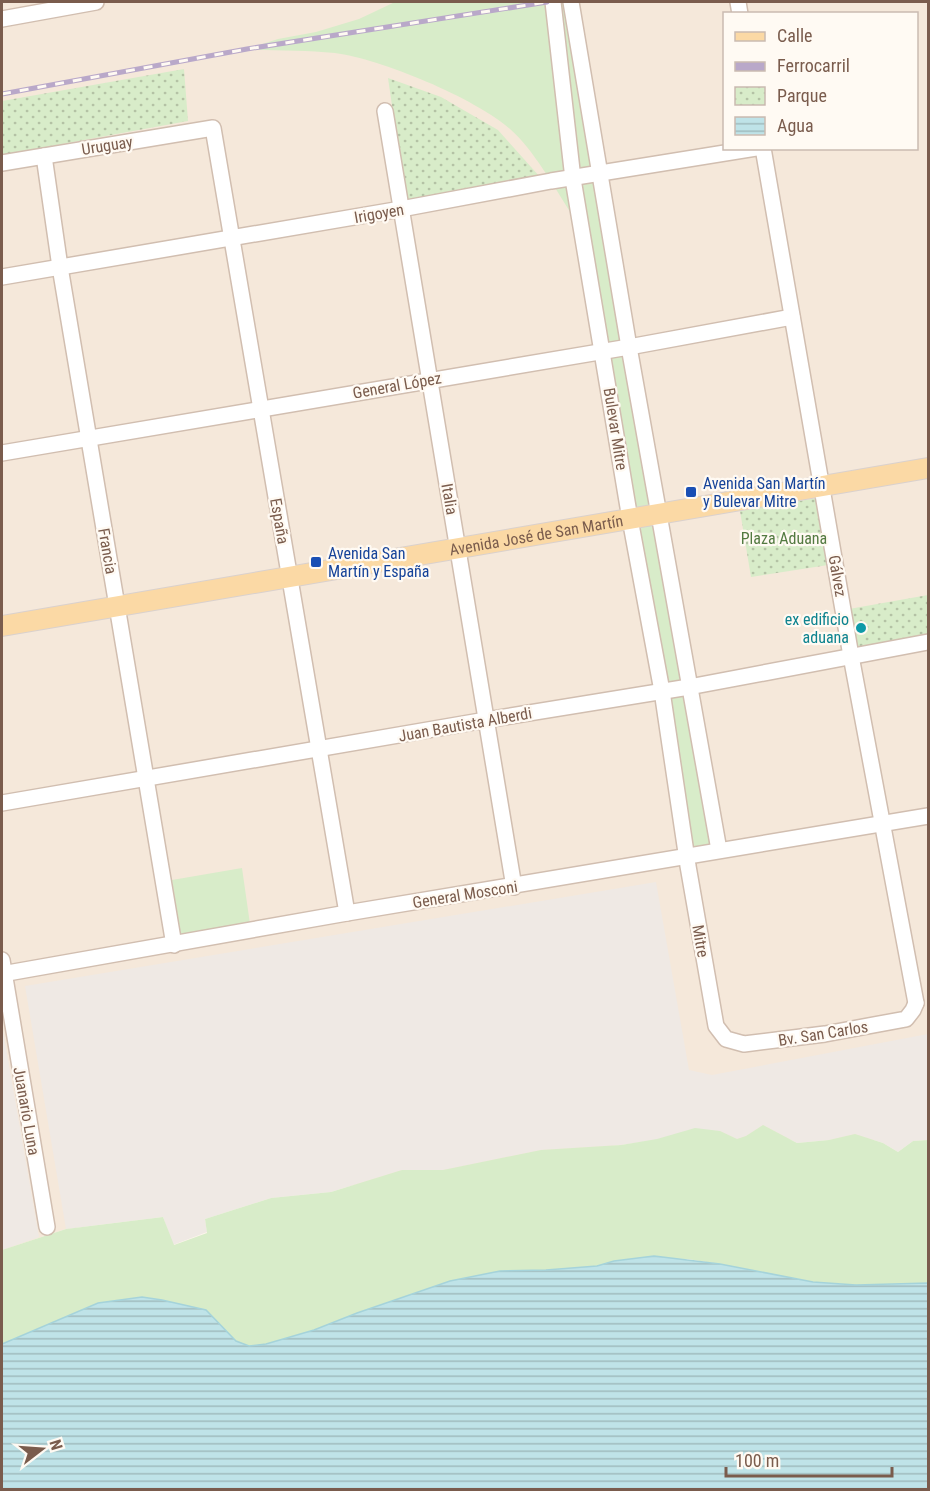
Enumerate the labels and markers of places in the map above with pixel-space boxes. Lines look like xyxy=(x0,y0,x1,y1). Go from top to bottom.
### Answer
place label: Avenida San Martín y Bulevar Mitre xyxy=(703,474,825,511)
marker: Avenida San Martín y Bulevar Mitre xyxy=(684,485,698,499)
place label: Avenida San Martín y España xyxy=(328,544,430,581)
marker: Avenida San Martín y España xyxy=(309,555,323,569)
place label: ex edificio aduana xyxy=(785,610,849,647)
marker: ex edificio aduana xyxy=(854,621,868,635)

